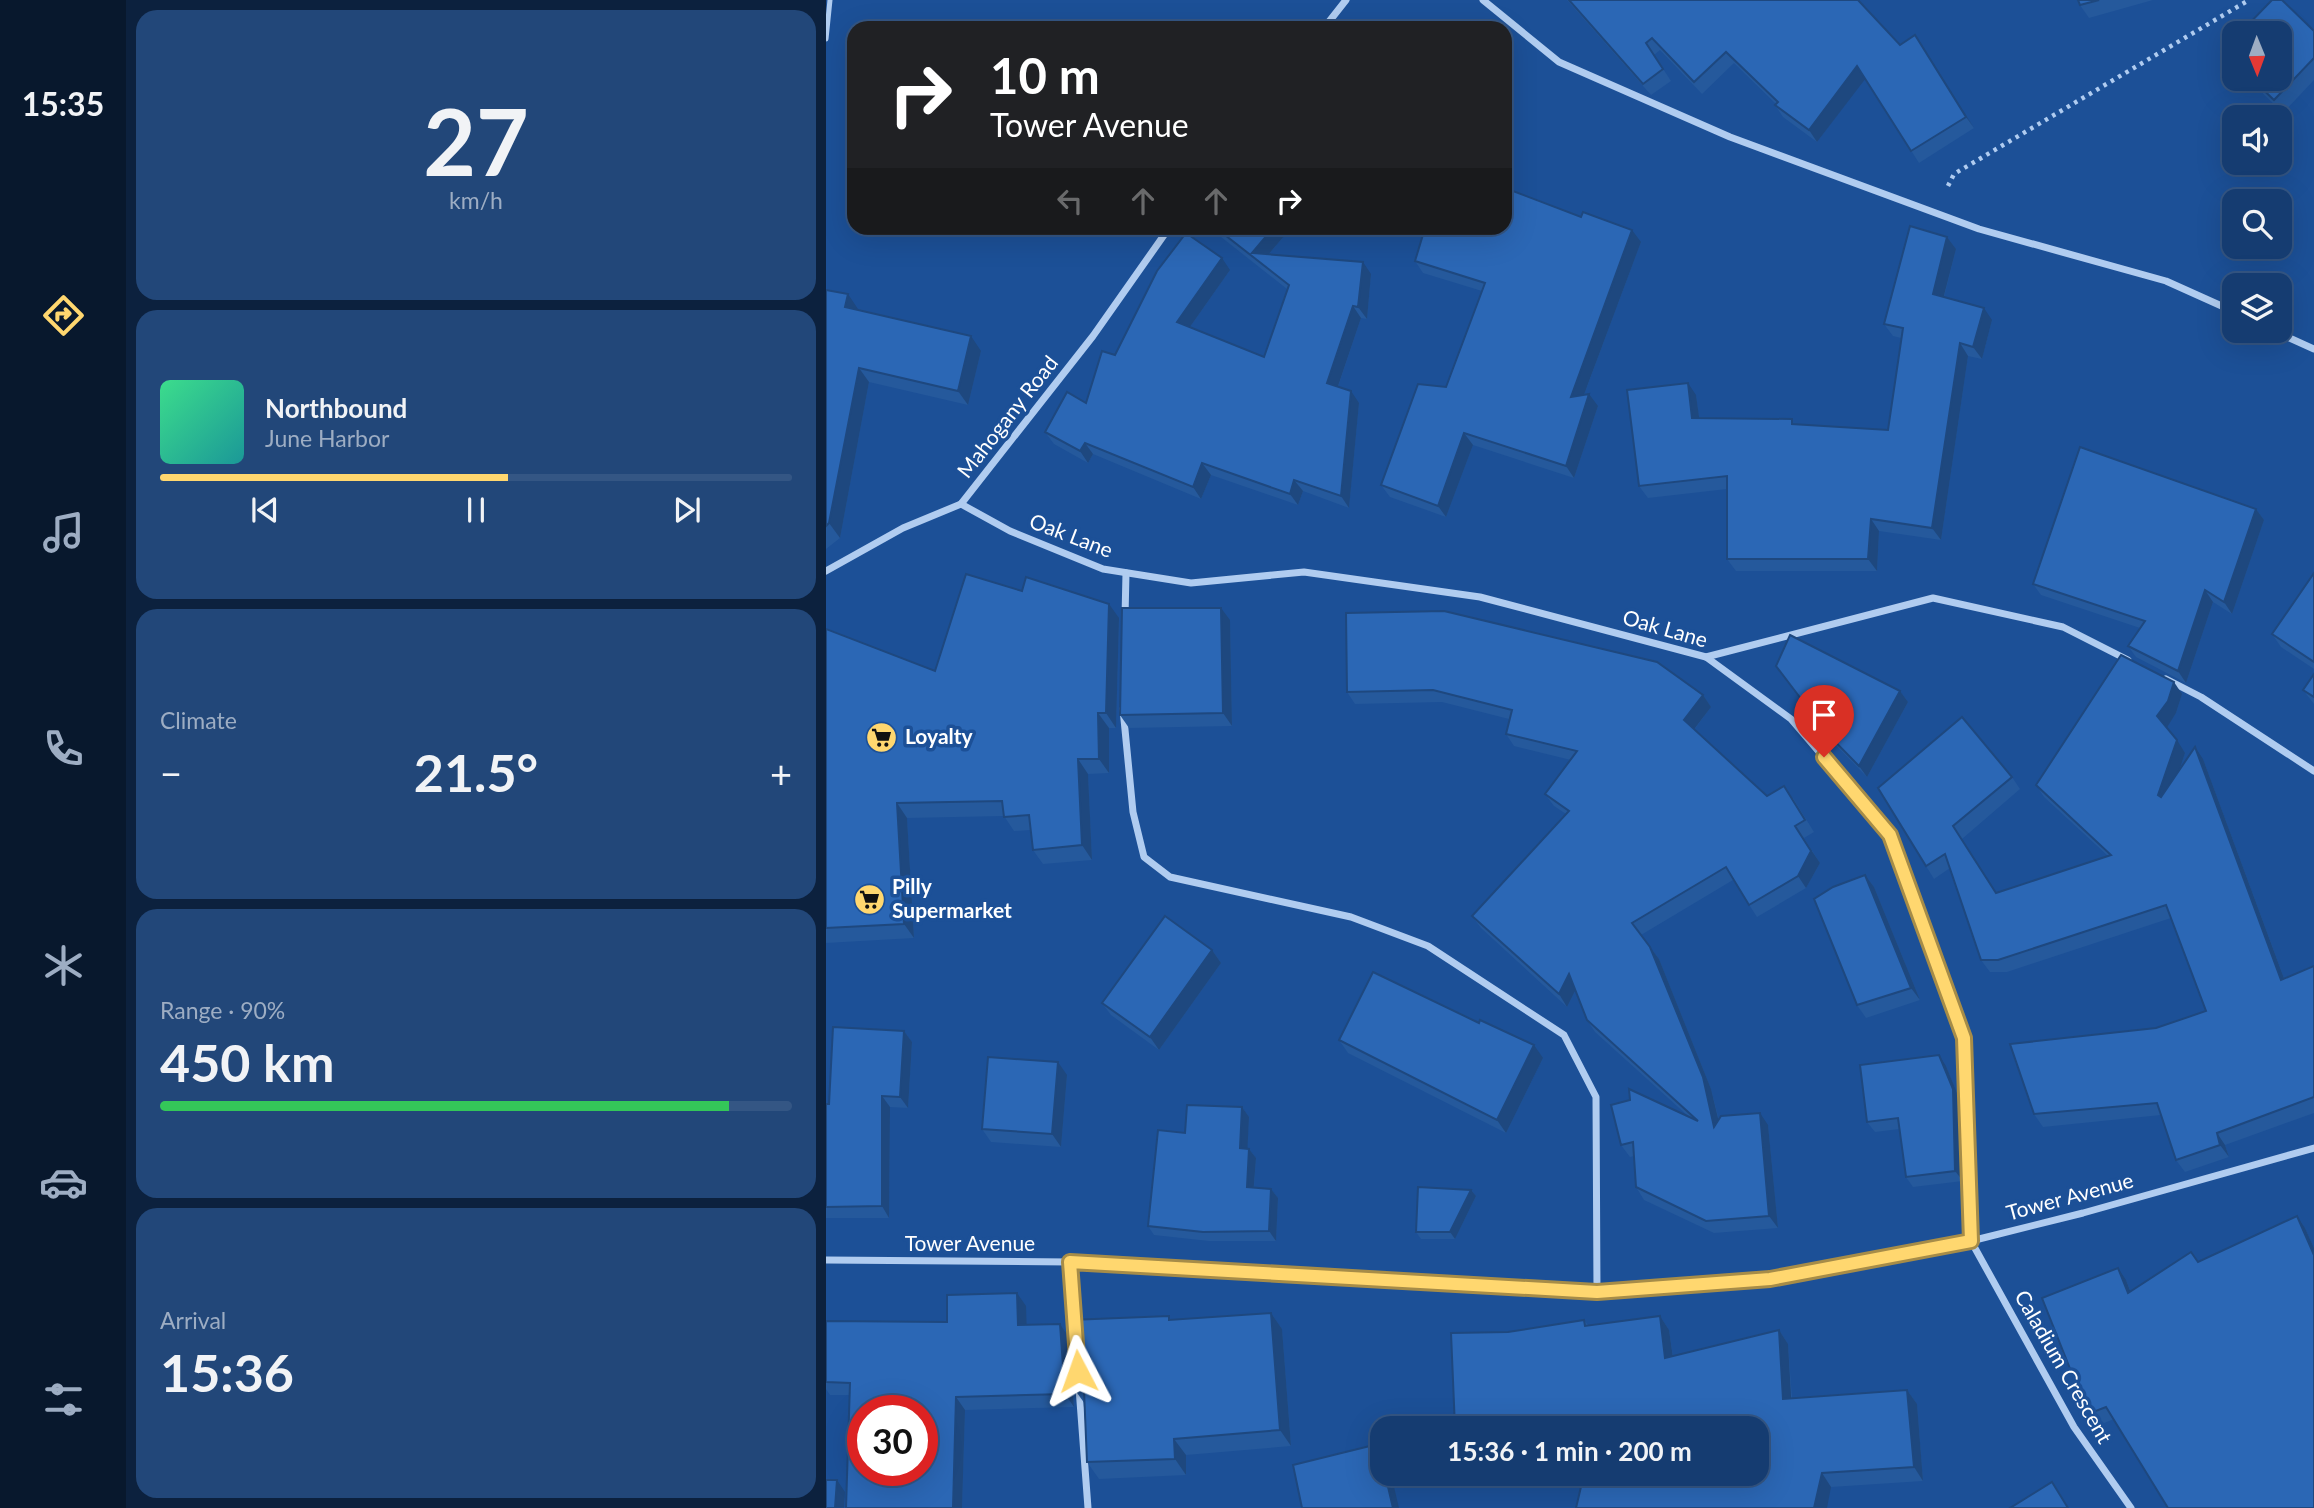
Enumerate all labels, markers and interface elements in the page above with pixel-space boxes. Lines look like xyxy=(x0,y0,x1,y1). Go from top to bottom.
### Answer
north arrow xyxy=(2222,21,2292,91)
map controls xyxy=(2222,21,2292,343)
text: 10 m xyxy=(990,46,1100,104)
icon: right xyxy=(875,49,966,140)
text: 15:35 xyxy=(22,84,104,123)
text: 27 xyxy=(423,86,529,195)
text: Tower Avenue xyxy=(990,105,1189,144)
button: sound xyxy=(2222,105,2292,175)
icon: left xyxy=(1051,182,1089,220)
icon: ahead xyxy=(1124,182,1162,220)
icon: ahead xyxy=(1197,182,1235,220)
icon: right xyxy=(1270,182,1308,220)
text: km/h xyxy=(449,186,503,214)
button: search xyxy=(2222,189,2292,259)
button: layers xyxy=(2222,273,2292,343)
icon: directions xyxy=(39,291,88,340)
street label: Mahogany Road xyxy=(951,350,1062,482)
text: Northbound xyxy=(265,392,407,424)
text: June Harbor xyxy=(265,424,389,452)
icon: previous xyxy=(246,491,284,529)
icon: pause xyxy=(457,491,495,529)
icon: next xyxy=(668,491,706,529)
street label: Oak Lane xyxy=(1026,507,1117,562)
icon: music xyxy=(39,508,88,557)
street label: Oak Lane xyxy=(1620,604,1711,652)
pin xyxy=(1794,685,1854,757)
icon: arrive xyxy=(1805,696,1843,734)
text: Climate xyxy=(160,706,237,734)
supermarket icon: Loyalty xyxy=(865,720,899,754)
place label: Loyalty xyxy=(905,723,974,748)
icon: phone xyxy=(39,724,88,773)
text: 21.5° xyxy=(414,741,538,803)
text: − xyxy=(160,750,182,796)
text: + xyxy=(770,750,792,796)
place label: Pilly Supermarket xyxy=(892,873,1012,922)
supermarket icon: Pilly Supermarket xyxy=(852,882,886,916)
icon: climate xyxy=(39,941,88,990)
text: Range · 90% xyxy=(160,996,285,1024)
text: 450 km xyxy=(160,1031,334,1093)
icon: car xyxy=(39,1158,88,1207)
street label: Tower Avenue xyxy=(2003,1167,2136,1225)
street label: Tower Avenue xyxy=(905,1230,1035,1255)
street label: Caladium Crescent xyxy=(2010,1285,2118,1448)
text: Arrival xyxy=(160,1306,226,1334)
position arrow xyxy=(1041,1334,1115,1408)
text: 15:36 xyxy=(160,1341,294,1403)
icon: filters xyxy=(39,1375,88,1424)
speed limit sign: 30 xyxy=(847,1395,938,1486)
text: 15:36 · 1 min · 200 m xyxy=(1447,1435,1692,1467)

